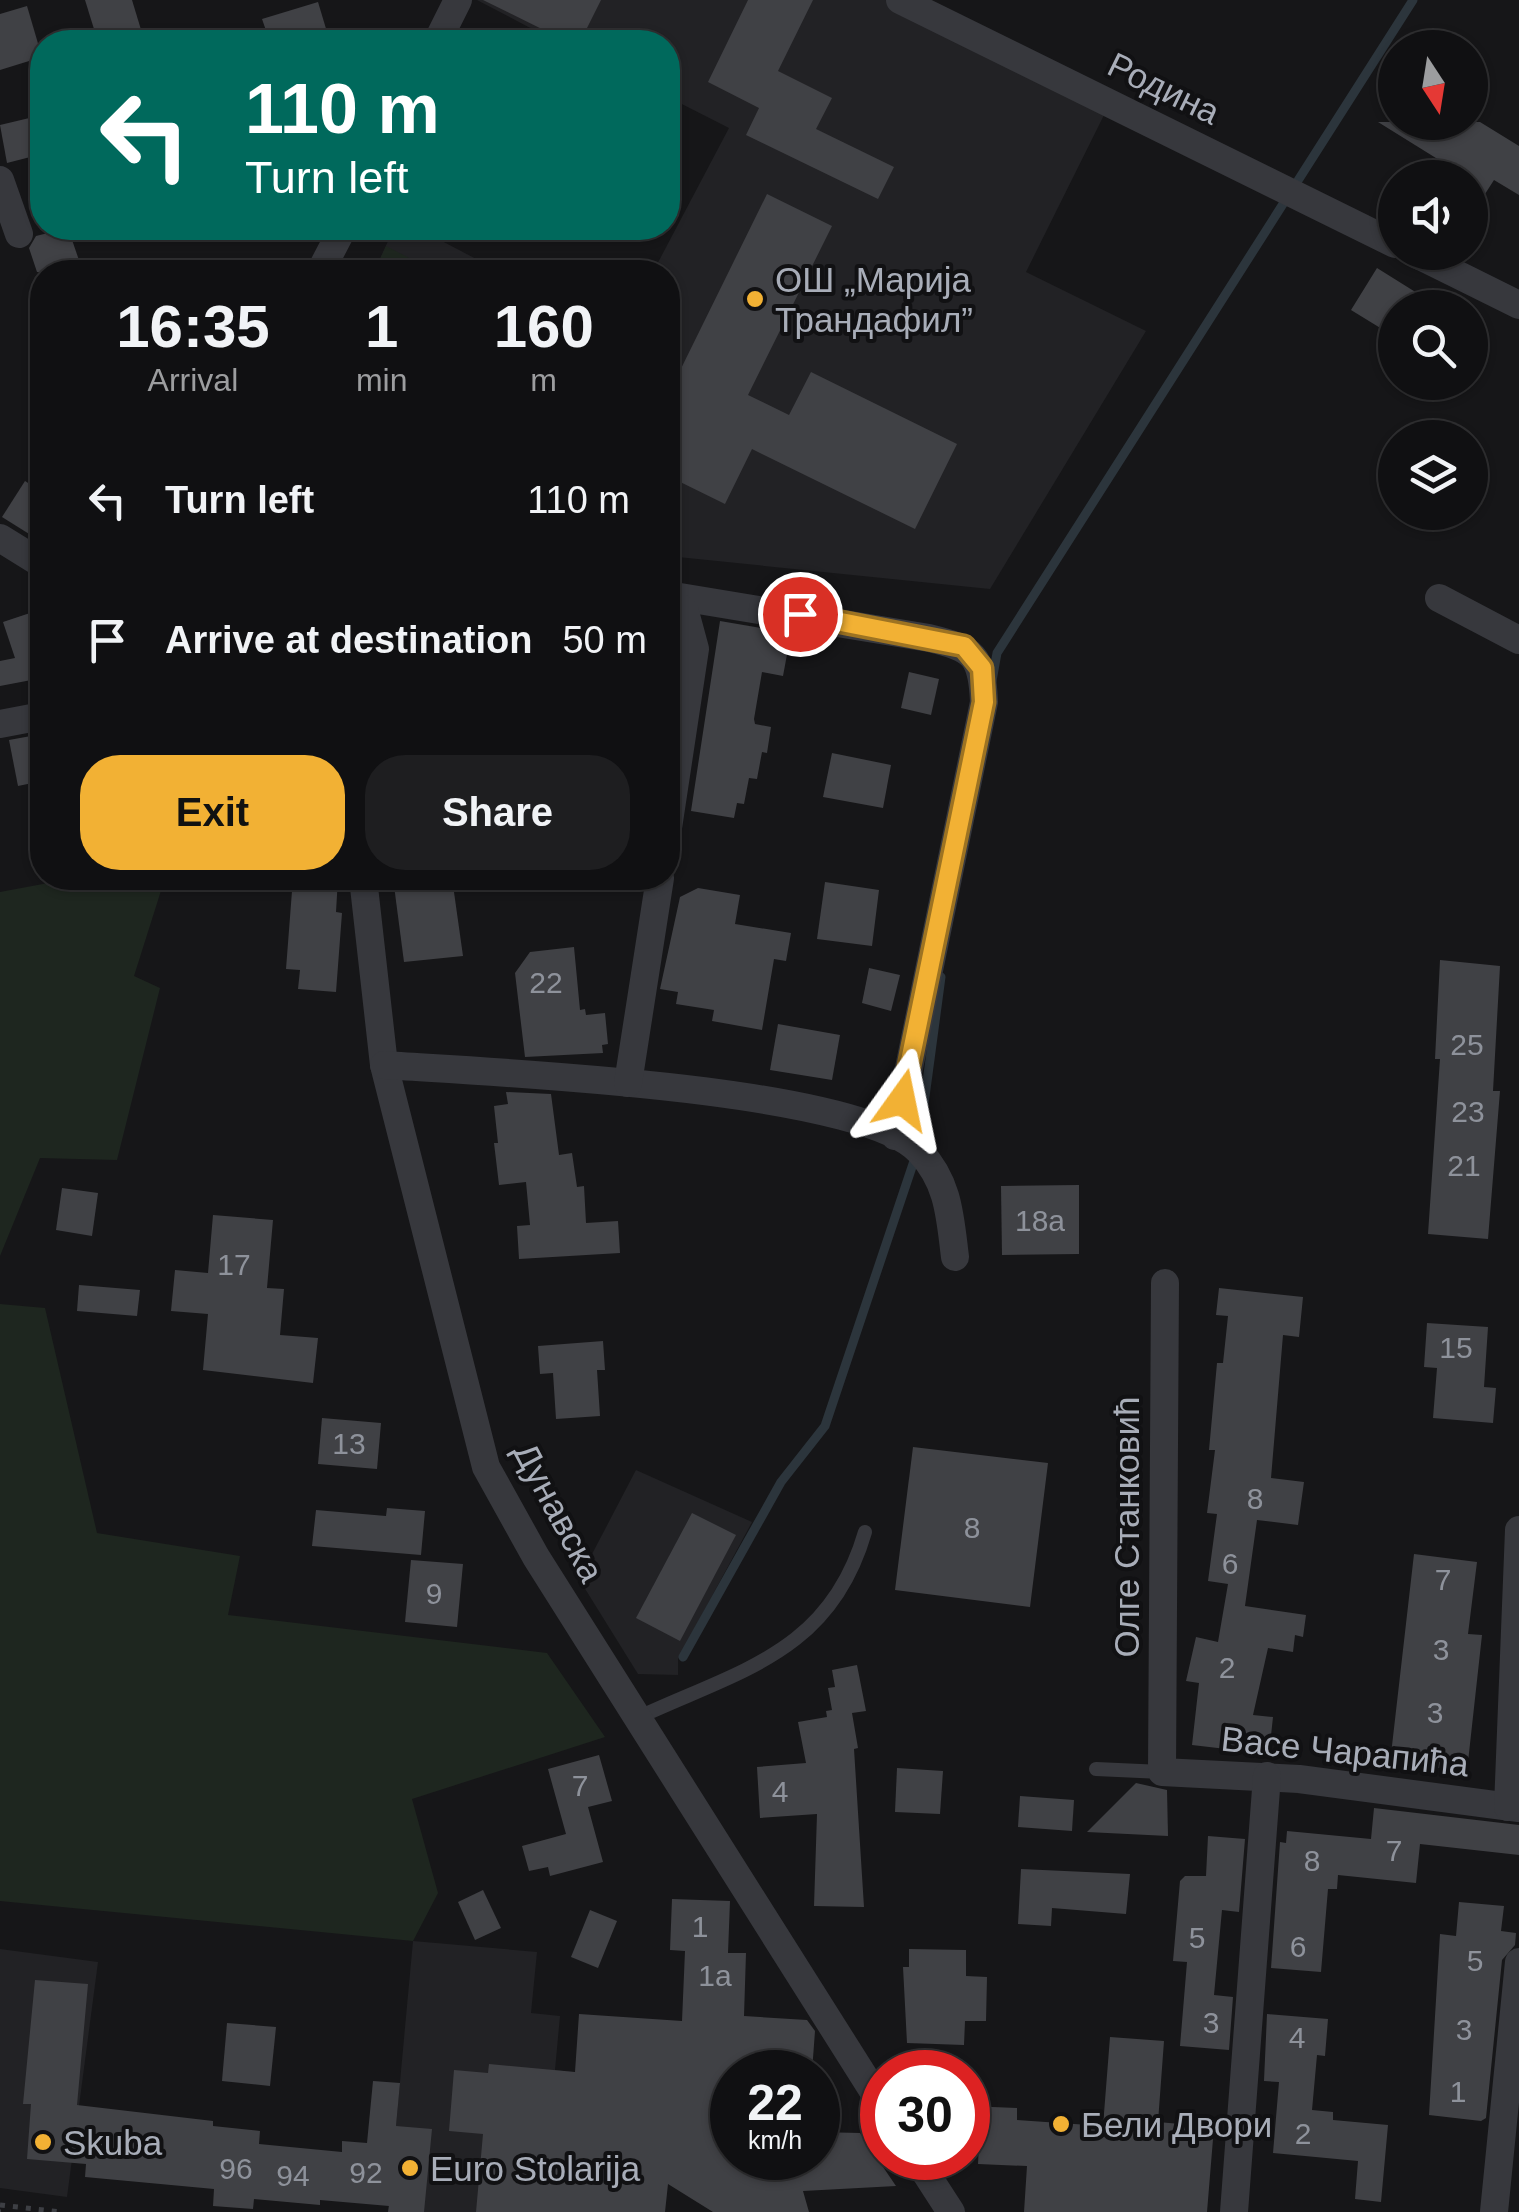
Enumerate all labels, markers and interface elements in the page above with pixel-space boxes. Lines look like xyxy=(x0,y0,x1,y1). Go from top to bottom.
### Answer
north arrow xyxy=(1378,30,1488,140)
map controls xyxy=(1378,30,1488,530)
street label: Родина xyxy=(1102,44,1227,132)
icon: left xyxy=(80,70,210,200)
text: 110 m xyxy=(245,70,440,148)
text: Turn left xyxy=(245,152,408,203)
button: sound xyxy=(1378,160,1488,270)
place label: ОШ „Марија Трандафил” xyxy=(775,260,973,339)
marker: ОШ „Марија Трандафил” xyxy=(744,288,766,310)
button: search xyxy=(1378,290,1488,400)
text: 16:35 xyxy=(116,293,270,360)
text: 1 xyxy=(365,293,398,360)
text: 160 xyxy=(494,293,594,360)
text: Arrival xyxy=(148,362,238,398)
text: min xyxy=(356,362,407,398)
text: m xyxy=(530,362,557,398)
button: layers xyxy=(1378,420,1488,530)
icon: left xyxy=(80,473,135,528)
text: Turn left xyxy=(165,479,314,521)
text: 110 m xyxy=(527,479,630,521)
pin xyxy=(758,572,843,657)
icon: arrive xyxy=(773,587,828,642)
icon: arrive xyxy=(80,613,135,668)
text: Arrive at destination xyxy=(165,619,532,661)
text: 50 m xyxy=(562,619,647,661)
button: Exit xyxy=(80,755,345,870)
button: Share xyxy=(365,755,630,870)
house number: 22 xyxy=(529,966,563,999)
house number: 25 xyxy=(1450,1028,1484,1061)
position arrow xyxy=(850,1048,954,1152)
house number: 23 xyxy=(1451,1095,1485,1128)
house number: 21 xyxy=(1447,1149,1481,1182)
house number: 18a xyxy=(1015,1204,1065,1237)
house number: 17 xyxy=(217,1248,251,1281)
house number: 15 xyxy=(1439,1331,1473,1364)
street label: Олге Станковић xyxy=(1107,1397,1146,1657)
house number: 13 xyxy=(332,1427,366,1460)
street label: Дунавска xyxy=(506,1436,612,1589)
house number: 8 xyxy=(1247,1482,1263,1515)
house number: 8 xyxy=(964,1511,980,1544)
house number: 6 xyxy=(1222,1547,1238,1580)
house number: 7 xyxy=(1435,1563,1451,1596)
house number: 9 xyxy=(426,1577,442,1610)
house number: 3 xyxy=(1433,1633,1449,1666)
house number: 2 xyxy=(1219,1651,1235,1684)
house number: 3 xyxy=(1427,1696,1443,1729)
street label: Васе Чарапића xyxy=(1219,1719,1471,1783)
house number: 7 xyxy=(572,1769,588,1802)
house number: 4 xyxy=(772,1775,788,1808)
house number: 7 xyxy=(1386,1834,1402,1867)
house number: 8 xyxy=(1304,1844,1320,1877)
house number: 1 xyxy=(692,1910,708,1943)
house number: 5 xyxy=(1189,1921,1205,1954)
house number: 6 xyxy=(1290,1930,1306,1963)
house number: 5 xyxy=(1467,1944,1483,1977)
house number: 1a xyxy=(698,1959,732,1992)
house number: 3 xyxy=(1203,2006,1219,2039)
house number: 3 xyxy=(1456,2013,1472,2046)
house number: 4 xyxy=(1289,2021,1305,2054)
speed limit sign: 30 xyxy=(860,2050,990,2180)
text: 22 xyxy=(747,2075,803,2131)
house number: 1 xyxy=(1450,2075,1466,2108)
place label: Бели Двори xyxy=(1081,2105,1272,2144)
marker: Бели Двори xyxy=(1050,2113,1072,2135)
house number: 2 xyxy=(1295,2117,1311,2150)
place label: Skuba xyxy=(63,2123,163,2162)
text: km/h xyxy=(748,2126,802,2154)
marker: Skuba xyxy=(32,2131,54,2153)
place label: Euro Stolarija xyxy=(430,2149,641,2188)
house number: 96 xyxy=(219,2152,253,2185)
house number: 92 xyxy=(349,2156,383,2189)
marker: Euro Stolarija xyxy=(399,2157,421,2179)
house number: 94 xyxy=(276,2159,310,2192)

